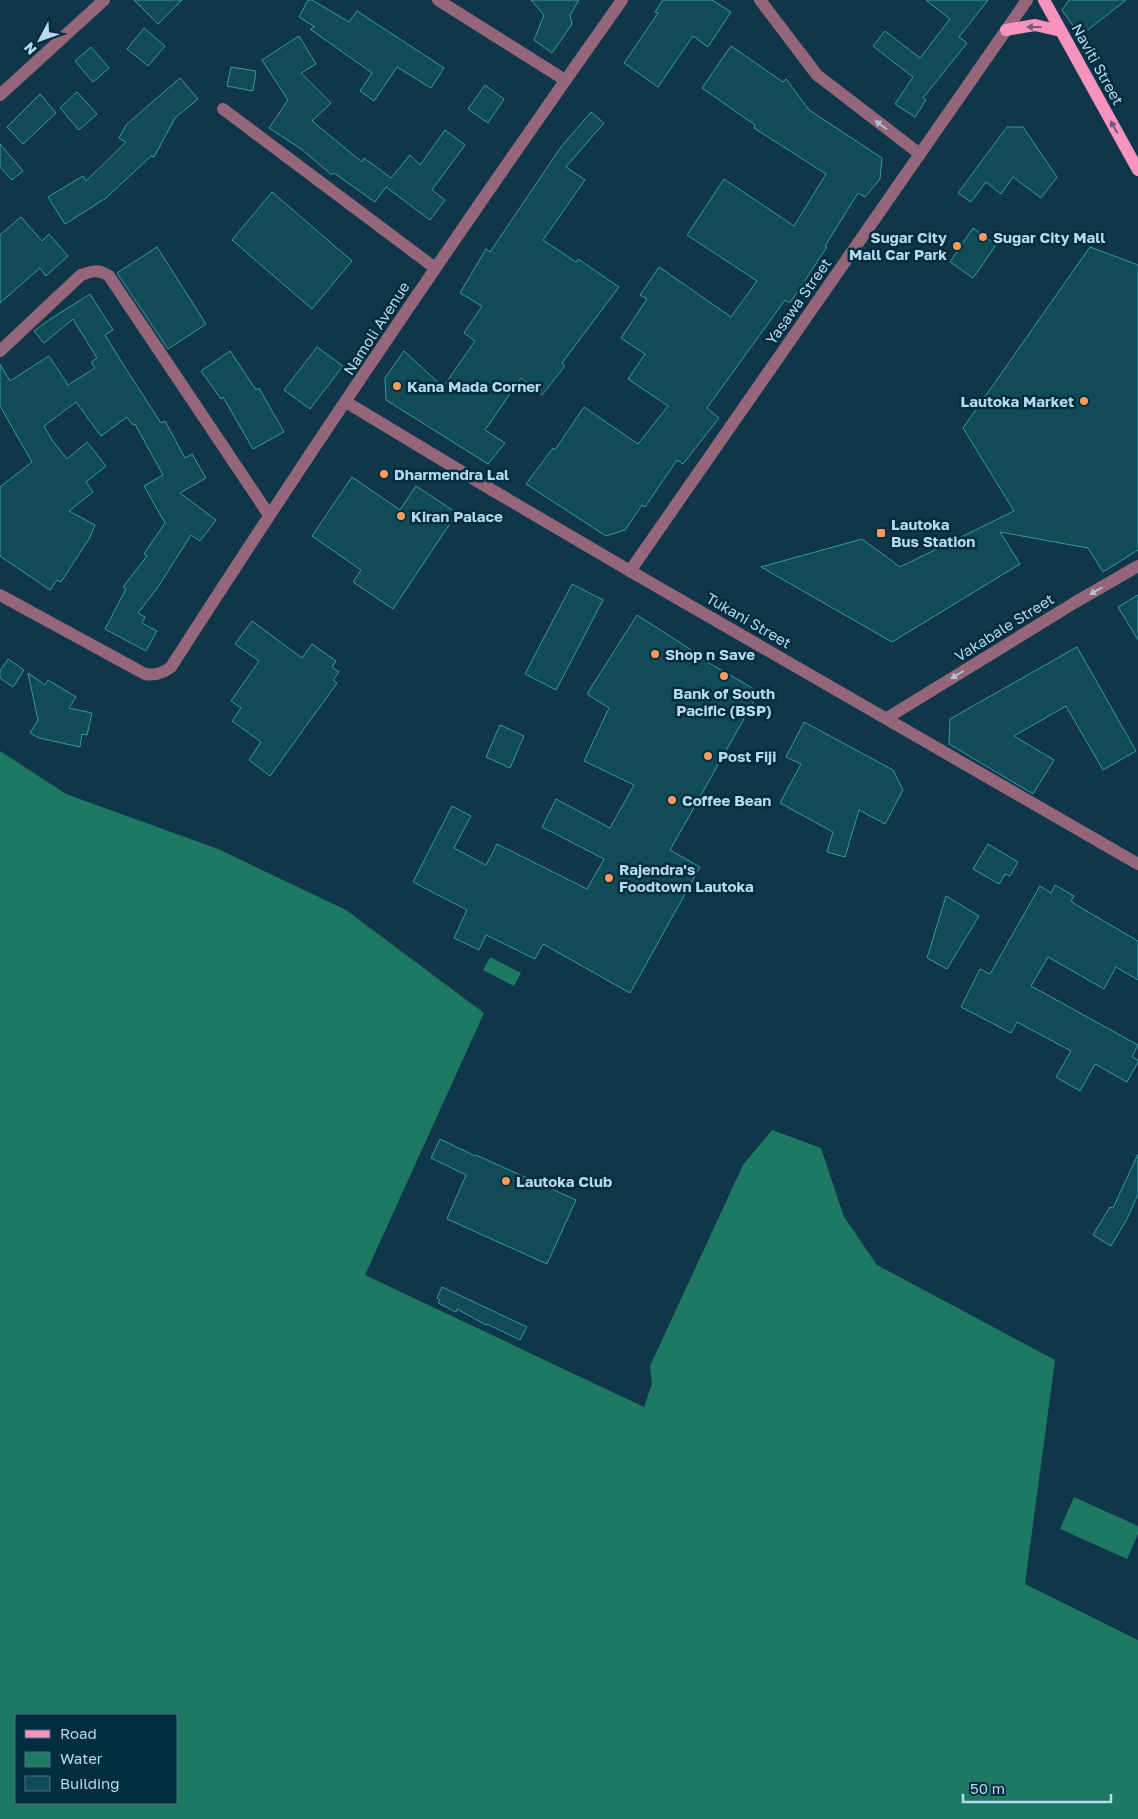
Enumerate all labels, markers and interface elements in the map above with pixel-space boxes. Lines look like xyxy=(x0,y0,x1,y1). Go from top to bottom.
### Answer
north arrow xyxy=(15,15,65,65)
street label: Naviti Street xyxy=(1068,20,1128,108)
one-way arrow xyxy=(1025,23,1041,31)
text: N xyxy=(20,39,40,58)
one-way arrow xyxy=(875,119,888,130)
one-way arrow xyxy=(1110,120,1119,134)
place label: Sugar City Mall Car Park xyxy=(849,228,947,263)
place label: Sugar City Mall xyxy=(993,228,1105,246)
marker: Sugar City Mall xyxy=(977,231,989,243)
marker: Sugar City Mall Car Park xyxy=(951,240,963,252)
street label: Yasawa Street xyxy=(761,254,835,348)
street label: Namoli Avenue xyxy=(339,278,413,378)
place label: Kana Mada Corner xyxy=(407,377,541,395)
marker: Kana Mada Corner xyxy=(391,380,403,392)
place label: Lautoka Market xyxy=(961,392,1074,410)
marker: Lautoka Market xyxy=(1078,395,1090,407)
place label: Dharmendra Lal xyxy=(394,465,509,483)
marker: Dharmendra Lal xyxy=(378,468,390,480)
place label: Kiran Palace xyxy=(411,507,503,525)
marker: Kiran Palace xyxy=(395,510,407,522)
place label: Lautoka Bus Station xyxy=(891,515,975,550)
marker: Lautoka Bus Station xyxy=(875,527,887,539)
one-way arrow xyxy=(1089,586,1102,595)
street label: Tukani Street xyxy=(703,588,795,652)
street label: Vakabale Street xyxy=(951,589,1057,665)
place label: Shop n Save xyxy=(665,645,755,663)
marker: Shop n Save xyxy=(649,648,661,660)
marker: Bank of South Pacific (BSP) xyxy=(718,670,730,682)
one-way arrow xyxy=(950,671,963,680)
place label: Bank of South Pacific (BSP) xyxy=(673,684,775,719)
place label: Post Fiji xyxy=(718,747,776,765)
marker: Post Fiji xyxy=(702,750,714,762)
place label: Coffee Bean xyxy=(682,791,771,809)
marker: Coffee Bean xyxy=(666,794,678,806)
place label: Rajendra's Foodtown Lautoka xyxy=(619,860,754,895)
marker: Rajendra's Foodtown Lautoka xyxy=(603,872,615,884)
place label: Lautoka Club xyxy=(516,1172,612,1190)
marker: Lautoka Club xyxy=(500,1175,512,1187)
legend xyxy=(15,1714,178,1804)
text: Road xyxy=(60,1724,97,1742)
text: Water xyxy=(60,1749,103,1767)
scale bar xyxy=(963,1772,1110,1804)
text: Building xyxy=(60,1774,120,1792)
text: 50 m xyxy=(970,1779,1005,1797)

